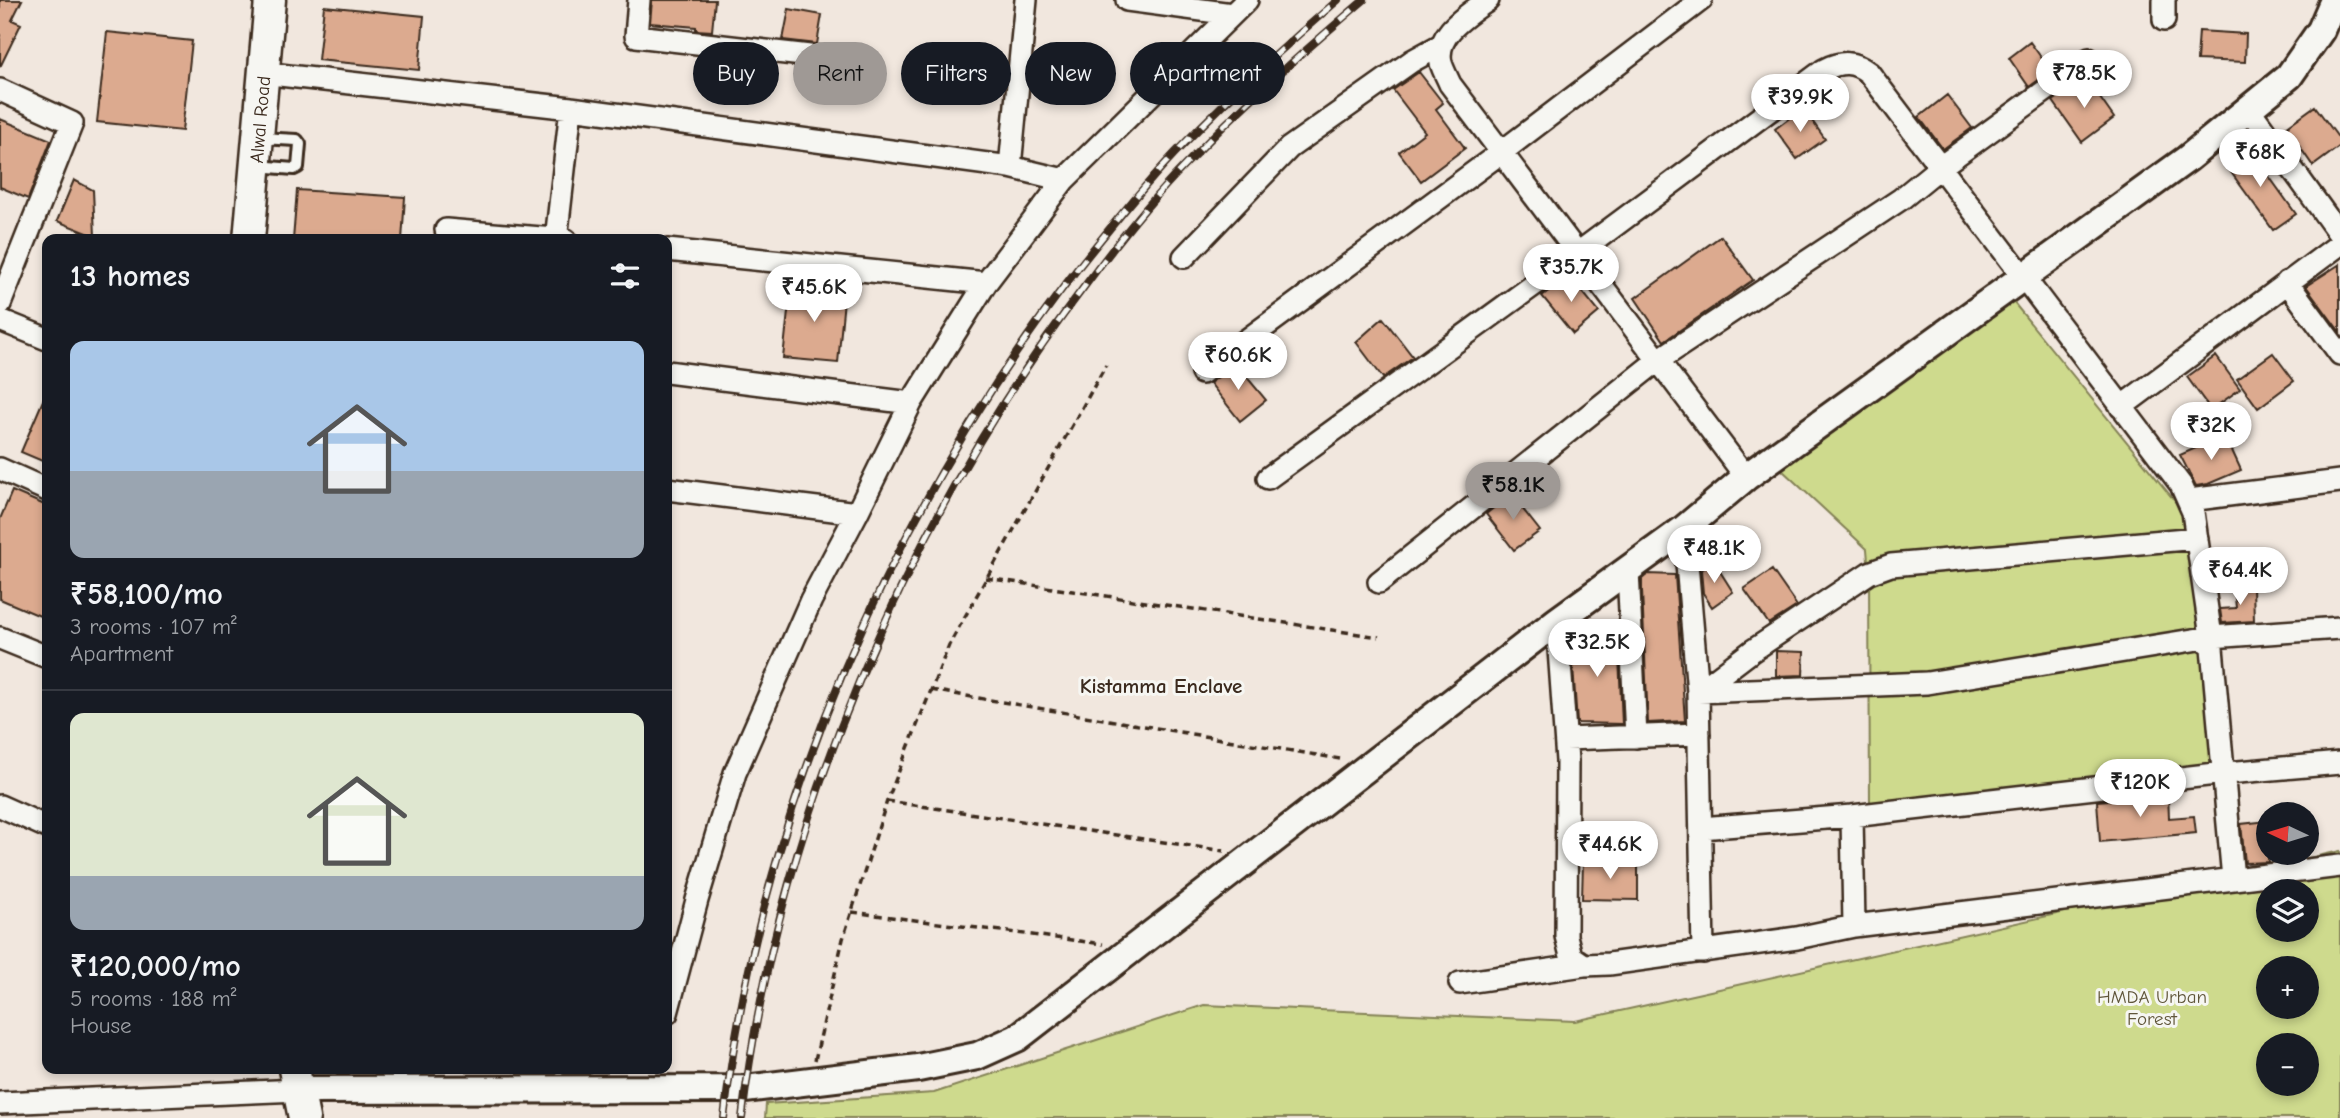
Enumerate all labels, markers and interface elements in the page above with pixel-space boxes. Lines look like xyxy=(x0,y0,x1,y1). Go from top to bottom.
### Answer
chip: Buy xyxy=(693,42,779,105)
chip: Rent xyxy=(793,42,887,105)
chip: Filters xyxy=(901,42,1011,105)
chip: New xyxy=(1025,42,1116,105)
chip: Apartment xyxy=(1130,42,1285,105)
pin: ₹78.5K xyxy=(2027,50,2141,110)
text: ₹78.5K xyxy=(2052,59,2116,86)
pin: ₹39.9K xyxy=(1743,74,1857,134)
street label: Alwal Road xyxy=(246,75,275,164)
text: ₹39.9K xyxy=(1767,83,1833,110)
pin: ₹68K xyxy=(2219,130,2301,189)
text: ₹68K xyxy=(2235,138,2285,165)
pin: ₹35.7K xyxy=(1514,244,1628,304)
text: ₹35.7K xyxy=(1539,253,1603,280)
icon: filters xyxy=(606,257,644,295)
text: 13 homes xyxy=(70,259,190,294)
pin: ₹45.6K xyxy=(757,264,871,324)
text: ₹45.6K xyxy=(781,273,847,300)
pin: ₹60.6K xyxy=(1181,332,1295,392)
text: ₹60.6K xyxy=(1204,341,1272,368)
icon: home xyxy=(294,386,420,512)
pin: ₹32K xyxy=(2170,402,2252,462)
text: ₹32K xyxy=(2187,411,2235,438)
pin: ₹58.1K xyxy=(1456,462,1570,522)
text: ₹58.1K xyxy=(1481,471,1545,498)
pin: ₹48.1K xyxy=(1657,526,1771,585)
text: ₹48.1K xyxy=(1683,534,1745,561)
pin: ₹64.4K xyxy=(2183,548,2297,607)
text: ₹64.4K xyxy=(2208,556,2272,583)
text: ₹58,100/mo xyxy=(70,577,223,612)
text: 3 rooms · 107 m² xyxy=(70,613,237,640)
pin: ₹32.5K xyxy=(1540,620,1654,679)
text: ₹32.5K xyxy=(1564,628,1630,655)
text: Apartment xyxy=(70,640,173,667)
district label: Kistamma Enclave xyxy=(1080,674,1242,698)
icon: home xyxy=(294,758,420,884)
pin: ₹120K xyxy=(2091,760,2189,819)
text: ₹120K xyxy=(2110,768,2170,795)
north arrow xyxy=(2256,802,2319,864)
map controls xyxy=(2256,802,2319,1096)
pin: ₹44.6K xyxy=(1553,822,1667,881)
text: ₹44.6K xyxy=(1578,830,1642,857)
button: layers xyxy=(2256,879,2319,942)
text: ₹120,000/mo xyxy=(70,949,241,984)
button: + xyxy=(2256,956,2319,1019)
text: 5 rooms · 188 m² xyxy=(70,985,236,1012)
park label: HMDA Urban Forest xyxy=(2097,986,2207,1030)
text: House xyxy=(70,1012,132,1039)
button: − xyxy=(2256,1033,2319,1096)

